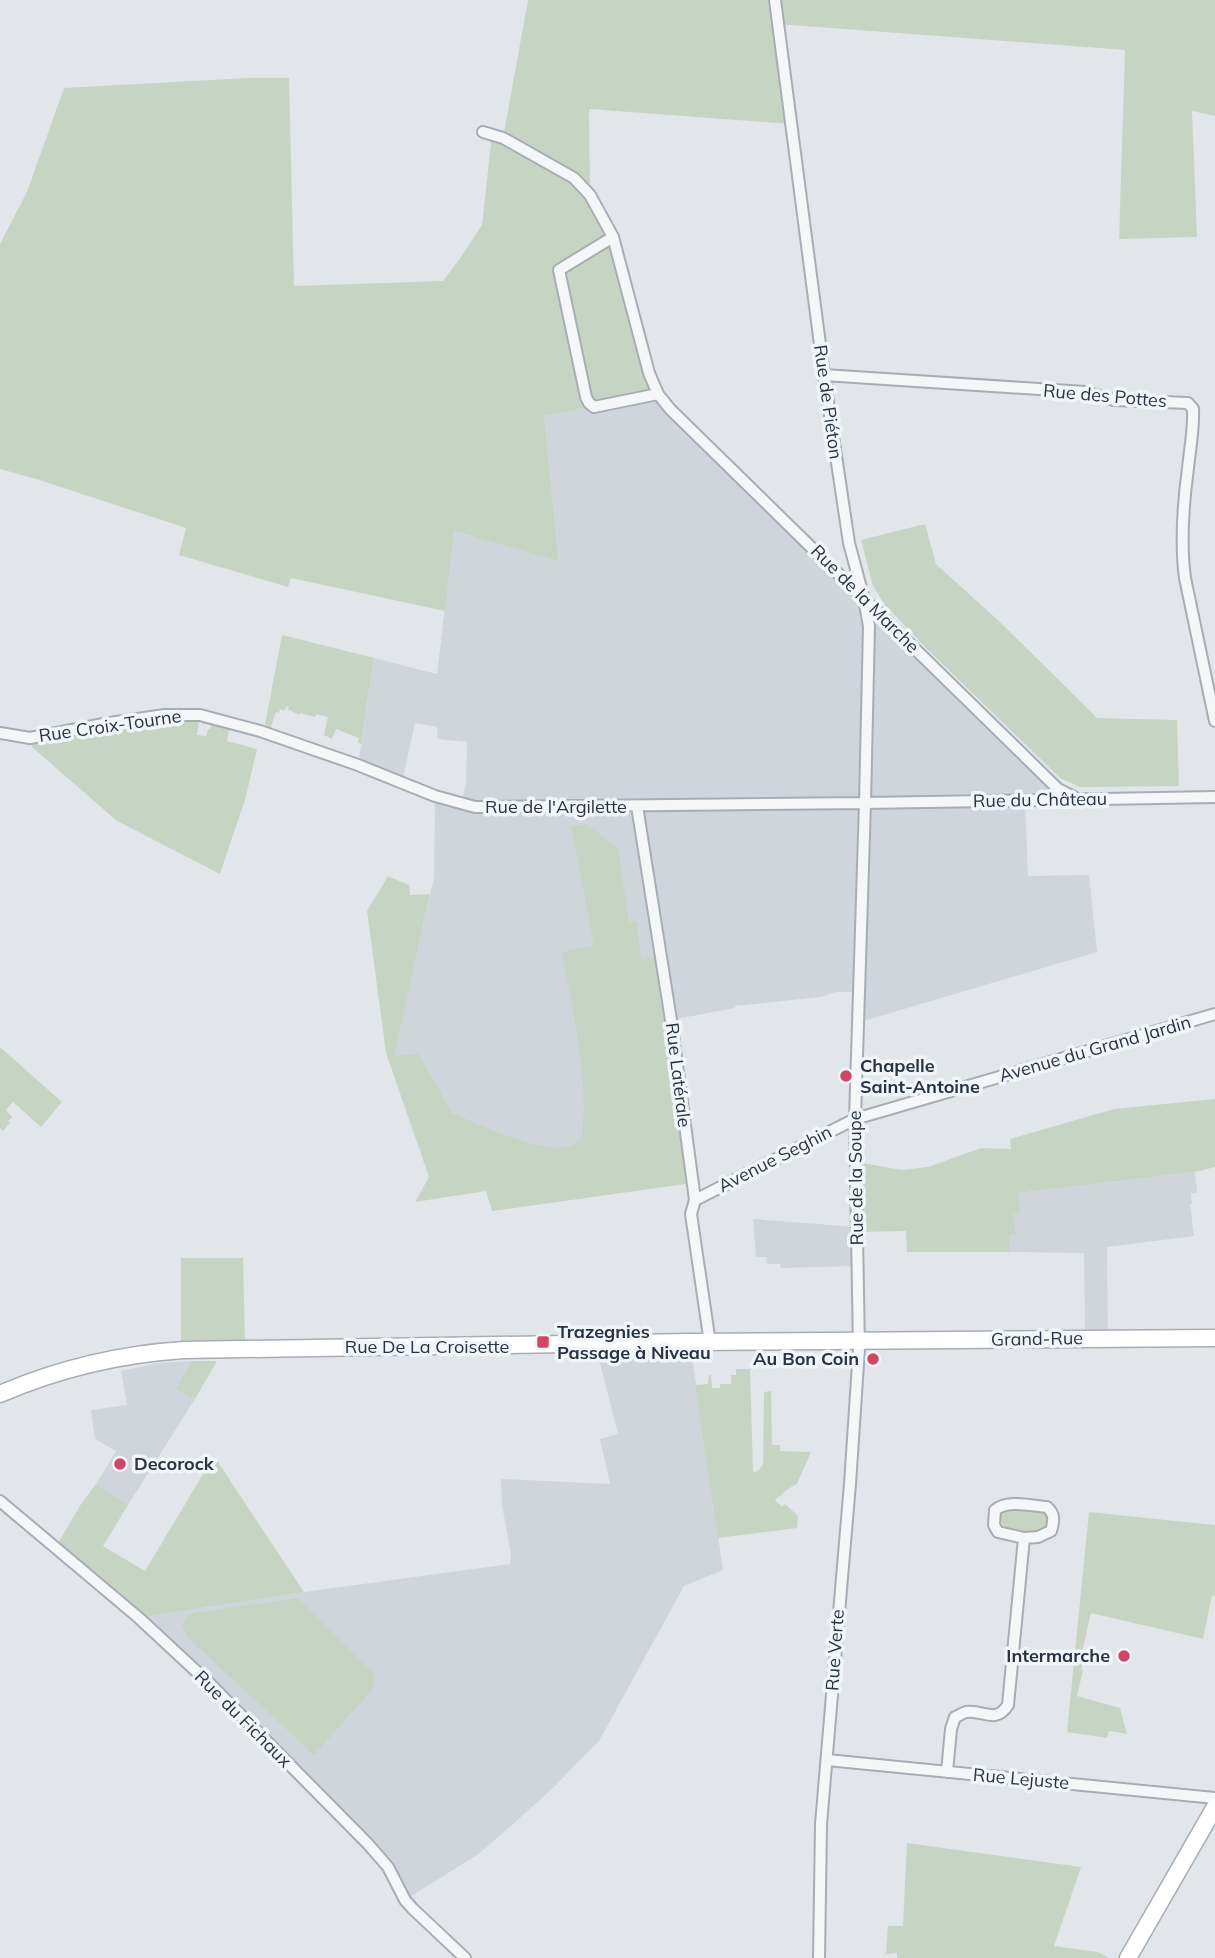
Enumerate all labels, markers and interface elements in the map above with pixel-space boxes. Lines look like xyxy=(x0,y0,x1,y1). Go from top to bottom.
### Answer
street label: Rue de Piéton xyxy=(809,343,848,461)
street label: Rue des Pottes xyxy=(1042,379,1168,412)
street label: Rue de la Marche xyxy=(806,539,925,658)
street label: Rue Croix-Tourne xyxy=(37,704,183,747)
street label: Rue du Château xyxy=(973,787,1107,812)
street label: Rue de l'Argilette xyxy=(485,795,627,818)
street label: Avenue du Grand Jardin xyxy=(996,1010,1193,1087)
street label: Rue Latérale xyxy=(661,1021,696,1129)
place label: Chapelle Saint-Antoine xyxy=(860,1054,980,1098)
marker: Chapelle Saint-Antoine xyxy=(838,1068,854,1084)
street label: Rue de la Soupe xyxy=(843,1110,868,1246)
street label: Avenue Seghin xyxy=(714,1120,836,1197)
place label: Trazegnies Passage à Niveau xyxy=(557,1320,711,1364)
street label: Grand-Rue xyxy=(991,1326,1083,1351)
marker: Trazegnies Passage à Niveau xyxy=(535,1334,551,1350)
street label: Rue De La Croisette xyxy=(345,1335,509,1358)
place label: Au Bon Coin xyxy=(753,1347,859,1370)
marker: Au Bon Coin xyxy=(865,1351,881,1367)
place label: Decorock xyxy=(134,1452,215,1475)
marker: Decorock xyxy=(112,1456,128,1472)
street label: Rue Verte xyxy=(820,1608,849,1691)
place label: Intermarche xyxy=(1006,1644,1110,1667)
marker: Intermarche xyxy=(1116,1648,1132,1664)
street label: Rue du Fichaux xyxy=(190,1665,297,1772)
street label: Rue Lejuste xyxy=(972,1763,1070,1794)

